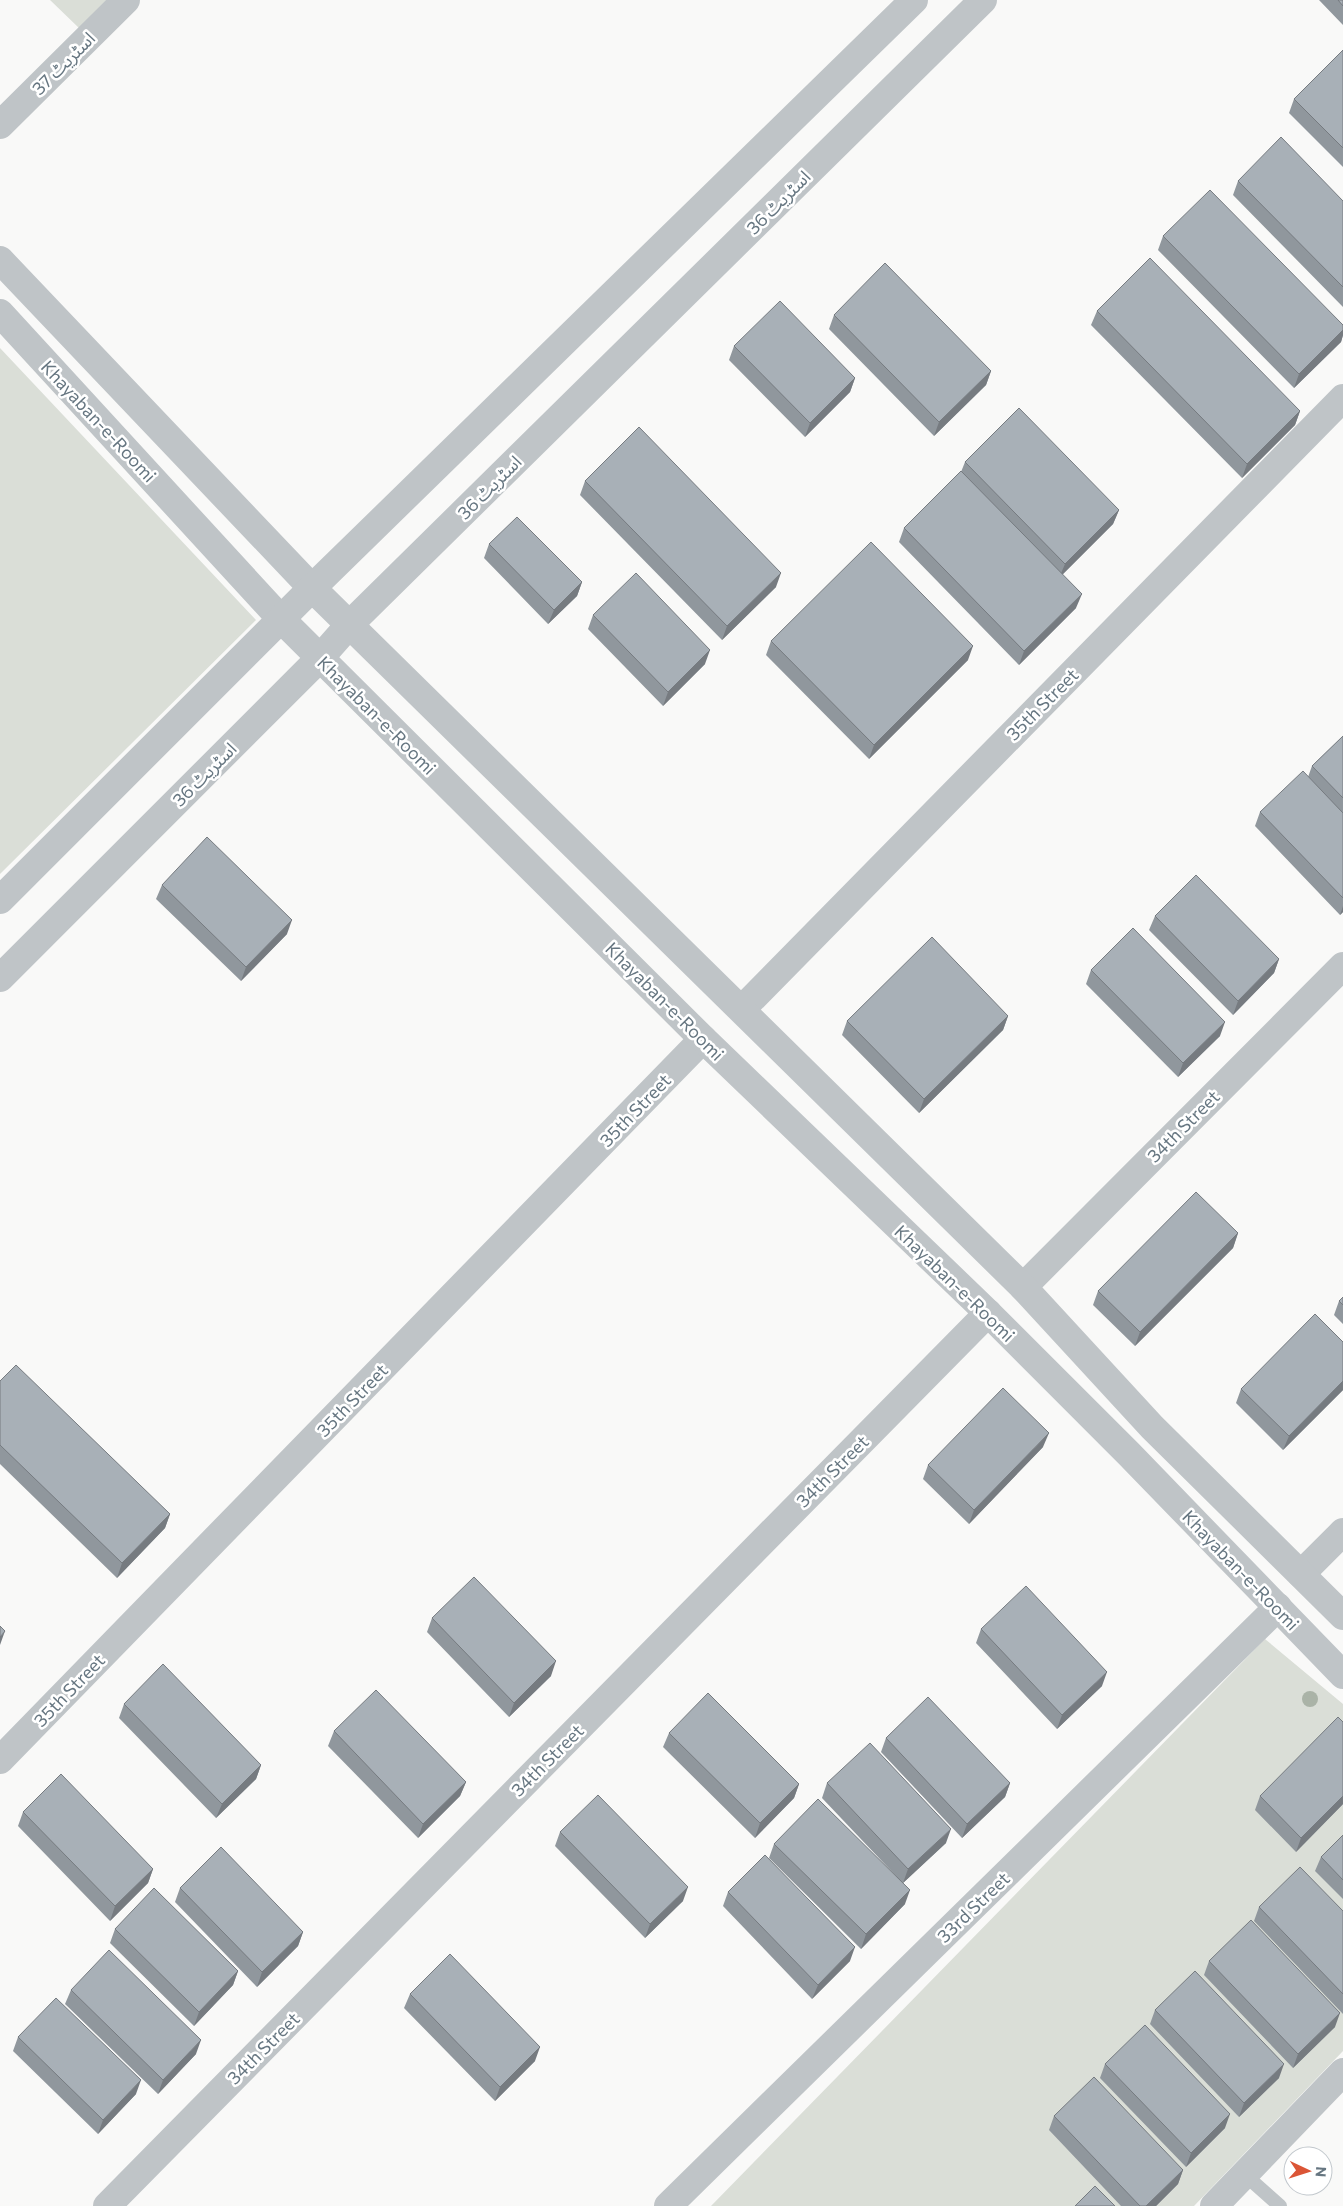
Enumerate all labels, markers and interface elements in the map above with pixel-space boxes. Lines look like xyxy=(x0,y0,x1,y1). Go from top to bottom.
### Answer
street label: اسٹریٹ 37 xyxy=(27,27,100,100)
street label: اسٹریٹ 36 xyxy=(741,165,815,239)
street label: Khayaban-e-Roomi xyxy=(37,356,161,486)
street label: اسٹریٹ 36 xyxy=(452,450,526,524)
street label: Khayaban-e-Roomi xyxy=(313,651,441,779)
street label: 35th Street xyxy=(1001,663,1083,745)
street label: اسٹریٹ 36 xyxy=(167,737,241,811)
street label: Khayaban-e-Roomi xyxy=(601,937,729,1065)
street label: 35th Street xyxy=(595,1069,675,1151)
street label: 34th Street xyxy=(1142,1085,1224,1167)
street label: Khayaban-e-Roomi xyxy=(890,1220,1020,1346)
street label: 35th Street xyxy=(312,1359,392,1441)
street label: 34th Street xyxy=(791,1430,873,1512)
street label: Khayaban-e-Roomi xyxy=(1178,1505,1304,1635)
street label: 35th Street xyxy=(29,1649,109,1731)
street label: 34th Street xyxy=(506,1719,588,1801)
street label: 33rd Street xyxy=(932,1867,1014,1947)
street label: 34th Street xyxy=(222,2007,304,2089)
north arrow xyxy=(1283,2146,1333,2196)
text: N xyxy=(1313,2166,1330,2178)

